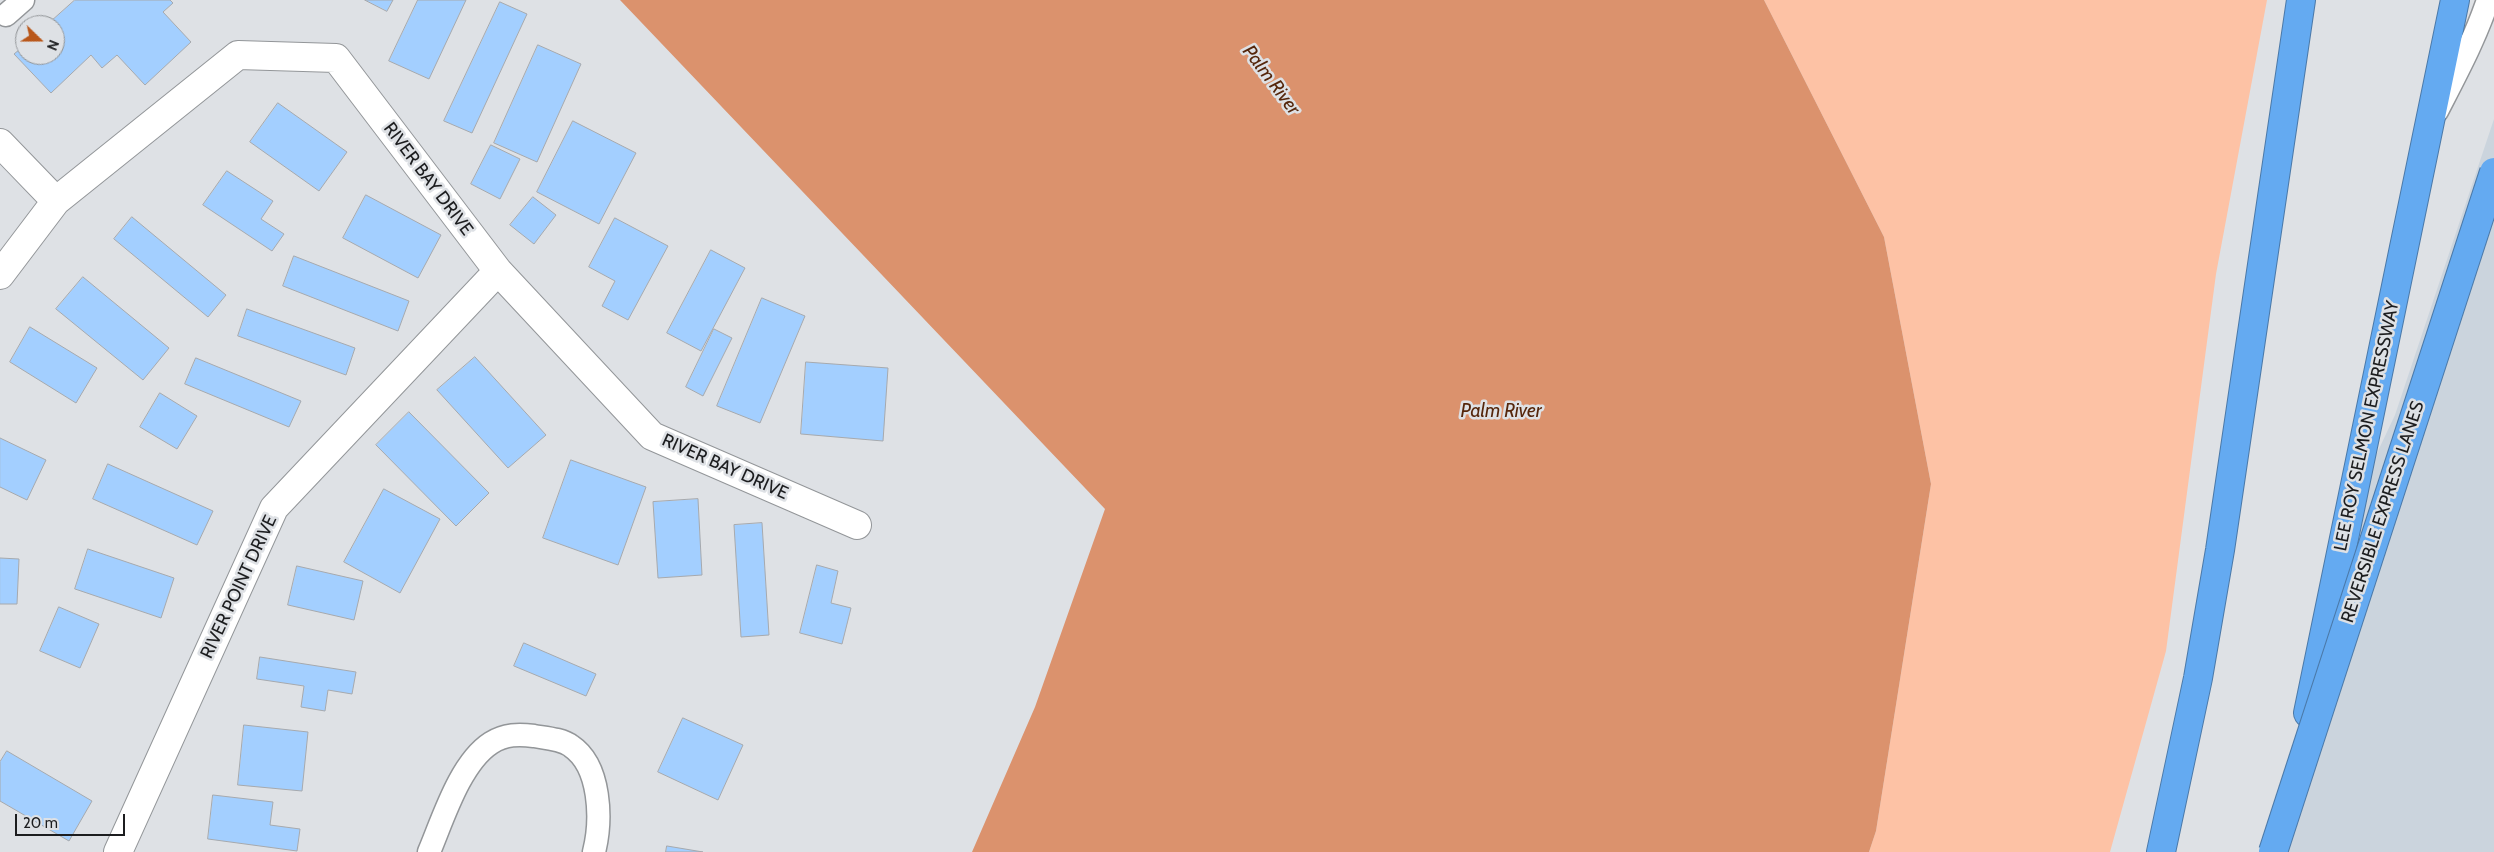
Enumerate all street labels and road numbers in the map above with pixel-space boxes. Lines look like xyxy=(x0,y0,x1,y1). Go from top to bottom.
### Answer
street label: RIVER BAY DRIVE xyxy=(379,118,477,240)
street label: LEE ROY SELMON EXPRESSWAY xyxy=(2330,299,2404,553)
street label: REVERSIBLE EXPRESS LANES xyxy=(2337,399,2429,625)
street label: RIVER BAY DRIVE xyxy=(659,430,791,504)
street label: RIVER POINT DRIVE xyxy=(196,512,282,662)

